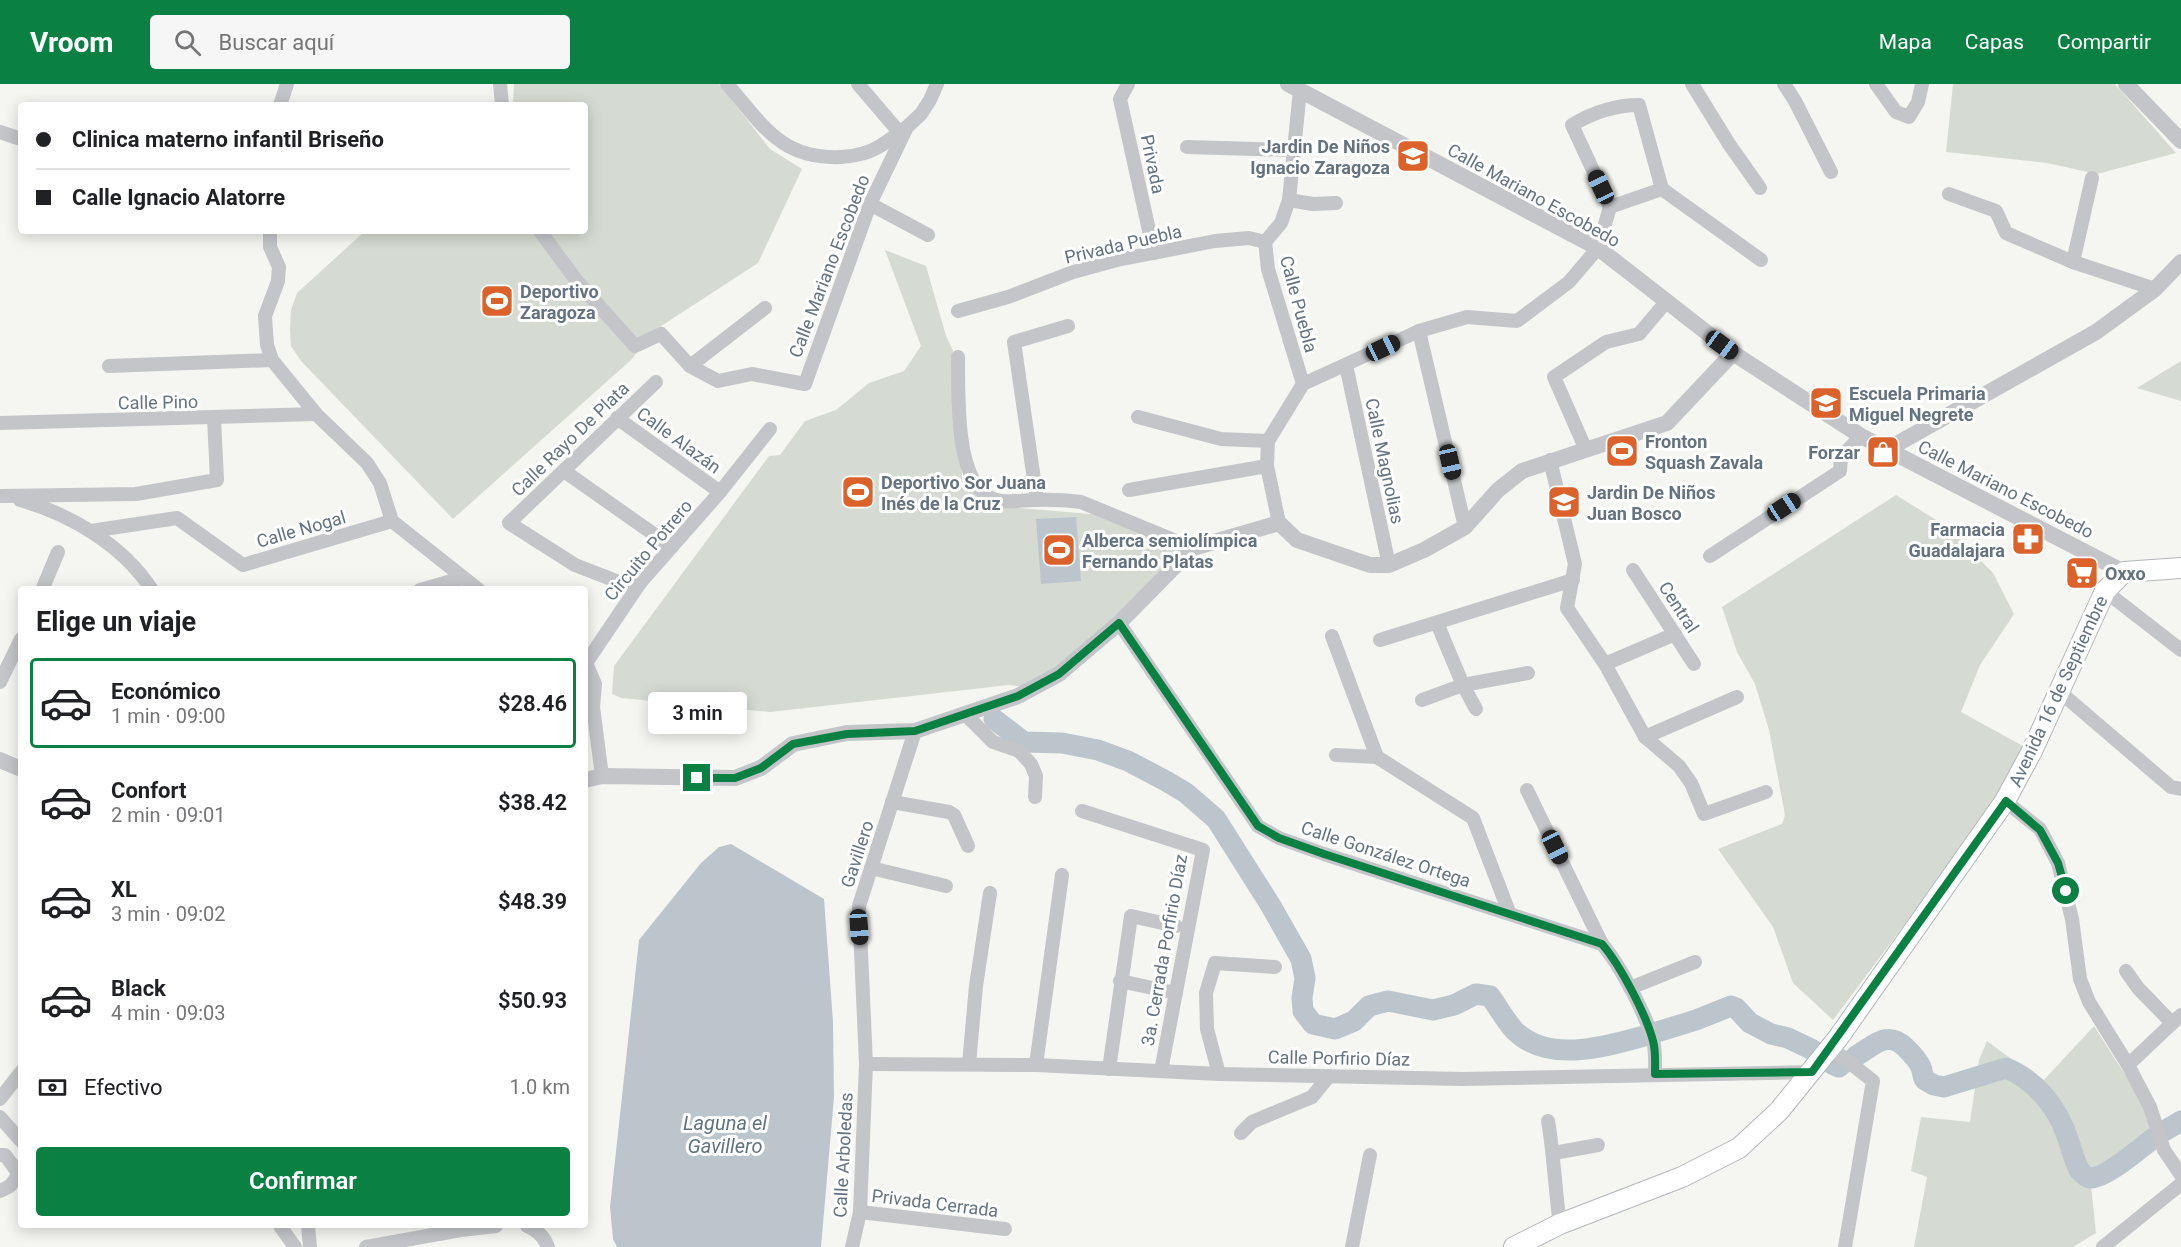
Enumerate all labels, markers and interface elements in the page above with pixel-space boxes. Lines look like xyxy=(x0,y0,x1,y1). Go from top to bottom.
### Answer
search box xyxy=(150,15,570,69)
text: Vroom xyxy=(30,26,114,59)
icon: search xyxy=(171,26,204,59)
text: Buscar aquí xyxy=(219,30,334,55)
text: Mapa xyxy=(1879,30,1932,54)
text: Capas xyxy=(1965,30,2024,54)
text: Compartir xyxy=(2057,30,2151,54)
text: Clinica materno infantil Briseño xyxy=(72,127,384,152)
street label: Privada xyxy=(1136,132,1170,196)
place label: Jardin De Niños Ignacio Zaragoza xyxy=(1250,136,1390,178)
school or university icon: Jardin De Niños Ignacio Zaragoza xyxy=(1395,138,1431,174)
street label: Calle Mariano Escobedo xyxy=(1444,139,1624,251)
car xyxy=(1585,167,1617,207)
street label: Calle Mariano Escobedo xyxy=(784,172,874,360)
text: Calle Ignacio Alatorre xyxy=(72,185,285,210)
street label: Privada Puebla xyxy=(1062,220,1184,268)
street label: Calle Puebla xyxy=(1276,253,1322,355)
place label: Deportivo Zaragoza xyxy=(520,281,599,323)
sports icon: Deportivo Zaragoza xyxy=(479,283,515,319)
car xyxy=(1702,327,1742,363)
car xyxy=(1363,332,1403,364)
street label: Calle Rayo De Plata xyxy=(507,378,633,500)
place label: Escuela Primaria Miguel Negrete xyxy=(1849,383,1986,425)
school or university icon: Escuela Primaria Miguel Negrete xyxy=(1808,385,1844,421)
street label: Calle Pino xyxy=(118,391,198,413)
street label: Calle Magnolias xyxy=(1361,396,1409,526)
street label: Calle Alazán xyxy=(633,402,725,478)
place label: Fronton Squash Zavala xyxy=(1645,431,1764,473)
sports icon: Fronton Squash Zavala xyxy=(1604,433,1640,469)
shop icon: Forzar xyxy=(1865,434,1901,470)
street label: Calle Mariano Escobedo xyxy=(1915,436,2097,542)
car xyxy=(1437,442,1463,482)
place label: Forzar xyxy=(1808,442,1860,463)
place label: Deportivo Sor Juana Inés de la Cruz xyxy=(881,472,1046,514)
sports icon: Deportivo Sor Juana Inés de la Cruz xyxy=(840,474,876,510)
place label: Jardin De Niños Juan Bosco xyxy=(1587,482,1715,524)
school or university icon: Jardin De Niños Juan Bosco xyxy=(1546,484,1582,520)
car xyxy=(1764,490,1804,524)
street label: Circuito Potrero xyxy=(600,495,696,605)
street label: Calle Nogal xyxy=(254,506,348,552)
place label: Farmacia Guadalajara xyxy=(1909,519,2005,561)
pharmacy icon: Farmacia Guadalajara xyxy=(2010,521,2046,557)
place label: Alberca semiolímpica Fernando Platas xyxy=(1082,530,1258,572)
sports icon: Alberca semiolímpica Fernando Platas xyxy=(1041,532,1077,568)
supermarket icon: Oxxo xyxy=(2064,555,2100,591)
place label: Oxxo xyxy=(2105,563,2146,584)
street label: Central xyxy=(1655,577,1703,637)
street label: Avenida 16 de Septiembre xyxy=(2004,592,2112,790)
text: Elige un viaje xyxy=(36,606,196,638)
icon: car xyxy=(39,676,93,730)
text: Económico xyxy=(111,679,221,704)
text: $28.46 xyxy=(498,691,567,716)
callout: 3 min xyxy=(648,691,746,733)
text: 3 min xyxy=(672,701,723,725)
text: 1 min · 09:00 xyxy=(111,704,226,728)
route end xyxy=(683,764,710,791)
icon: car xyxy=(39,775,93,829)
text: Confort xyxy=(111,778,186,803)
text: $38.42 xyxy=(498,790,567,815)
text: 2 min · 09:01 xyxy=(111,803,226,827)
street label: Calle González Ortega xyxy=(1299,817,1473,891)
street label: Gavillero xyxy=(836,818,878,890)
car xyxy=(1539,827,1571,867)
street label: 3a. Cerrada Porfirio Díaz xyxy=(1137,852,1191,1047)
icon: car xyxy=(39,874,93,928)
text: XL xyxy=(111,877,137,902)
route start xyxy=(2052,877,2079,904)
text: $48.39 xyxy=(498,889,567,914)
text: 3 min · 09:02 xyxy=(111,902,226,926)
car xyxy=(849,908,869,946)
icon: car xyxy=(39,973,93,1027)
text: Black xyxy=(111,976,166,1001)
text: $50.93 xyxy=(498,988,567,1013)
text: 4 min · 09:03 xyxy=(111,1001,226,1025)
street label: Calle Porfirio Díaz xyxy=(1268,1046,1410,1070)
icon: cash xyxy=(36,1071,69,1104)
text: Efectivo xyxy=(84,1075,162,1100)
text: 1.0 km xyxy=(510,1075,570,1099)
street label: Calle Arboledas xyxy=(829,1092,857,1218)
water label: Laguna el Gavillero xyxy=(683,1111,767,1158)
button: Confirmar xyxy=(36,1147,570,1216)
street label: Privada Cerrada xyxy=(870,1185,1000,1221)

